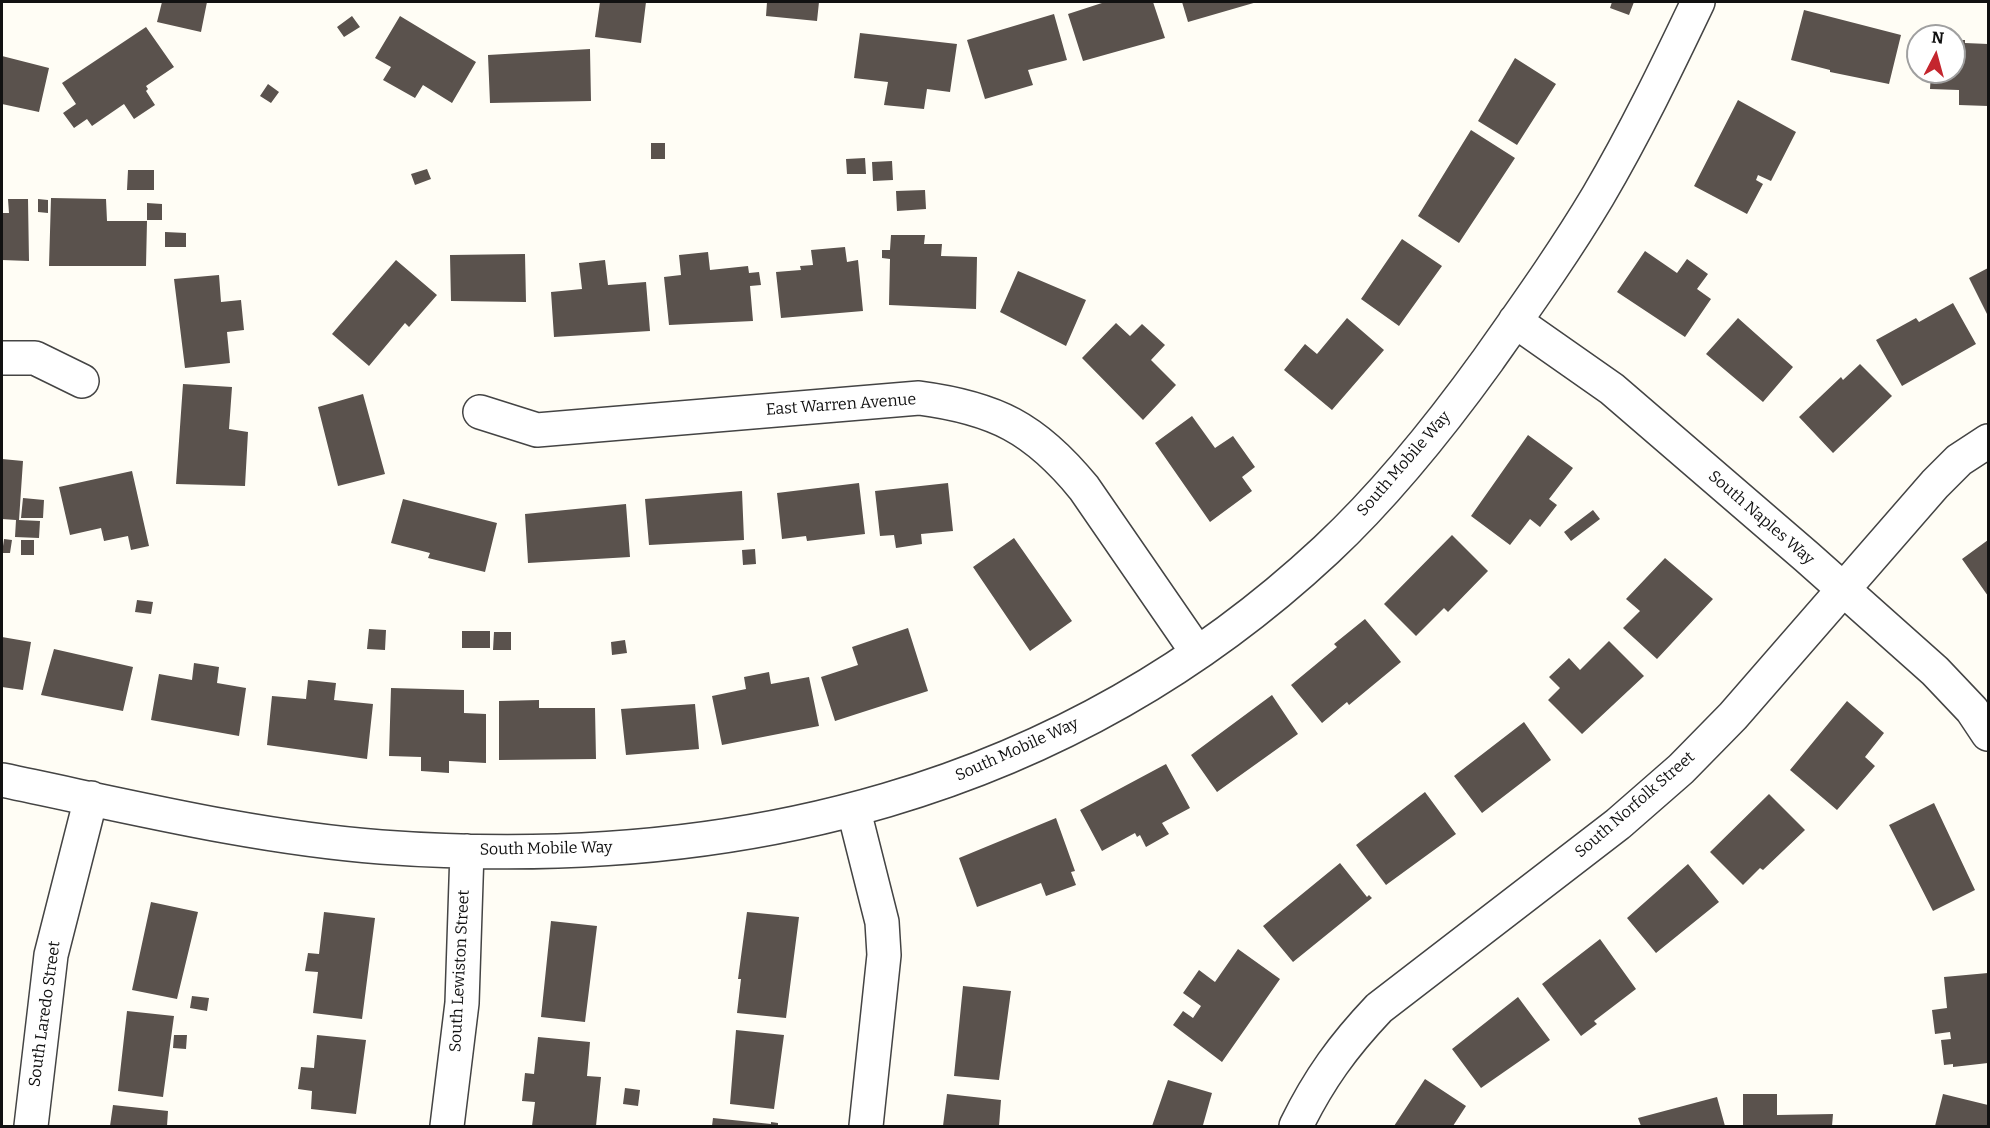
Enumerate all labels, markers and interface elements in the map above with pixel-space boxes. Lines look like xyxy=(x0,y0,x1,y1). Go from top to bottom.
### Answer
north arrow xyxy=(1906,24,1966,84)
text: N xyxy=(1931,27,1945,48)
street label: East Warren Avenue xyxy=(765,390,917,420)
street label: South Mobile Way xyxy=(1353,408,1455,520)
street label: South Naples Way xyxy=(1704,467,1818,569)
street label: South Mobile Way xyxy=(952,714,1082,786)
street label: South Norfolk Street xyxy=(1571,748,1699,862)
street label: South Mobile Way xyxy=(479,838,613,860)
street label: South Lewiston Street xyxy=(446,889,474,1053)
street label: South Laredo Street xyxy=(25,940,65,1088)

